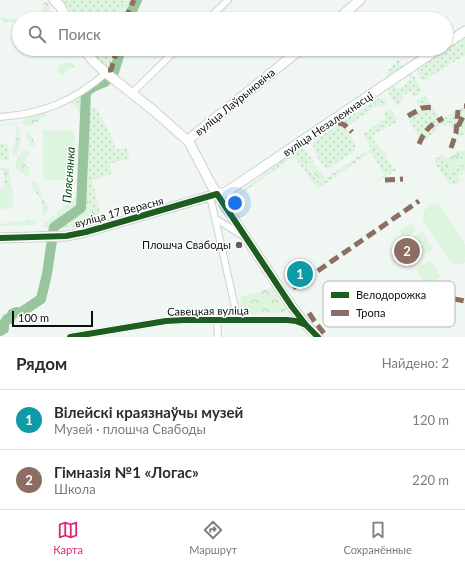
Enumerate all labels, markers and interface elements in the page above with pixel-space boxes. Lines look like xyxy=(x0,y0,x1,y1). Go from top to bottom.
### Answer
search box xyxy=(12,12,453,56)
icon: search xyxy=(26,23,48,45)
text: Поиск xyxy=(58,25,101,43)
street label: вуліца Лаўрыновіча xyxy=(192,65,277,138)
street label: вуліца Незалежнасці xyxy=(280,88,376,159)
water label: Пляснянка xyxy=(59,146,78,204)
street label: вуліца 17 Верасня xyxy=(73,193,165,230)
your location xyxy=(225,193,245,213)
pin: 2 xyxy=(394,236,420,266)
place label: Плошча Свабоды xyxy=(142,238,231,251)
marker: Плошча Свабоды xyxy=(234,240,244,250)
pin: 1 xyxy=(287,259,313,289)
legend xyxy=(323,281,455,327)
text: Велодорожка xyxy=(356,288,426,301)
street label: Савецкая вуліца xyxy=(167,303,249,318)
text: Тропа xyxy=(356,306,385,319)
scale bar xyxy=(12,309,93,328)
text: 100 m xyxy=(18,311,49,324)
text: Рядом xyxy=(16,353,67,374)
text: Найдено: 2 xyxy=(382,355,449,371)
text: Вілейскі краязнаўчы музей xyxy=(54,403,243,421)
text: 1 xyxy=(25,412,33,428)
text: 120 m xyxy=(412,412,449,428)
text: Музей · плошча Свабоды xyxy=(54,421,206,437)
text: Гімназія №1 «Логас» xyxy=(54,463,199,481)
text: 2 xyxy=(25,472,33,488)
text: 220 m xyxy=(412,472,449,488)
text: Школа xyxy=(54,481,96,497)
tab: Карта xyxy=(53,519,83,556)
tab: Маршрут xyxy=(189,519,237,556)
tab: Сохранённые xyxy=(343,519,412,556)

